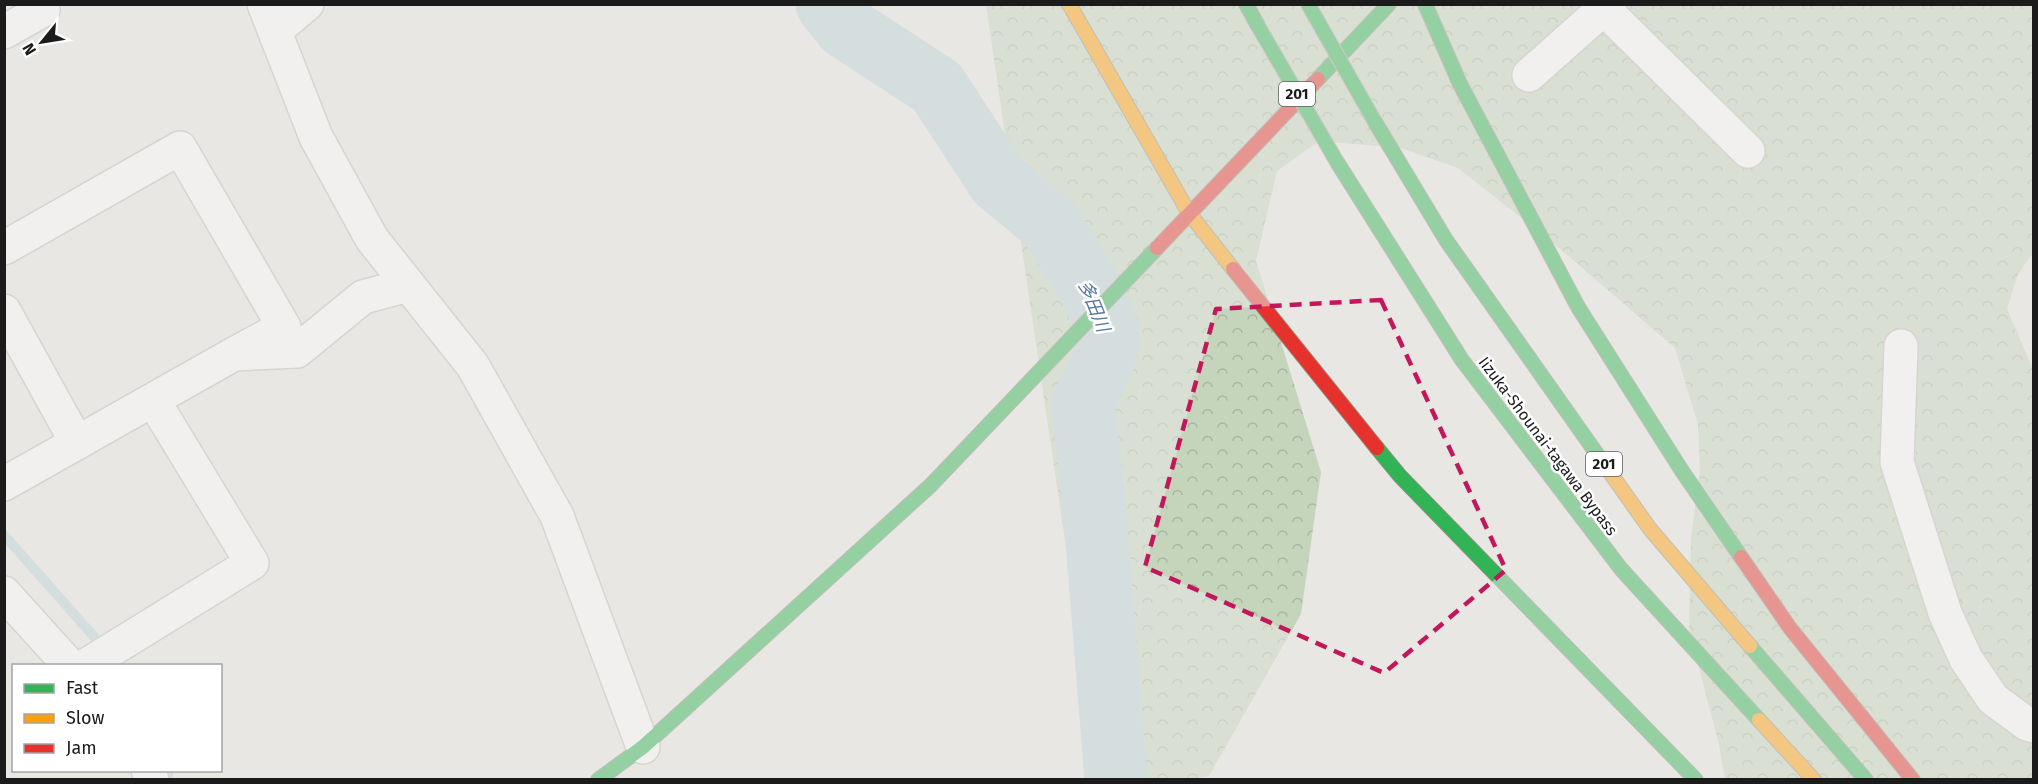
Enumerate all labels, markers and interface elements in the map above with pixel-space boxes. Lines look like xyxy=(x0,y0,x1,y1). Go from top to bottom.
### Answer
north arrow xyxy=(12,12,72,72)
text: N xyxy=(19,40,40,59)
road number: 201 xyxy=(1279,82,1315,106)
water label: 多田川 xyxy=(1074,277,1115,337)
street label: Iizuka-Shounai-tagawa Bypass xyxy=(1475,353,1621,539)
road number: 201 xyxy=(1586,452,1622,476)
legend xyxy=(12,664,222,772)
text: Fast xyxy=(66,677,99,699)
text: Slow xyxy=(66,707,105,729)
text: Jam xyxy=(66,737,97,759)

